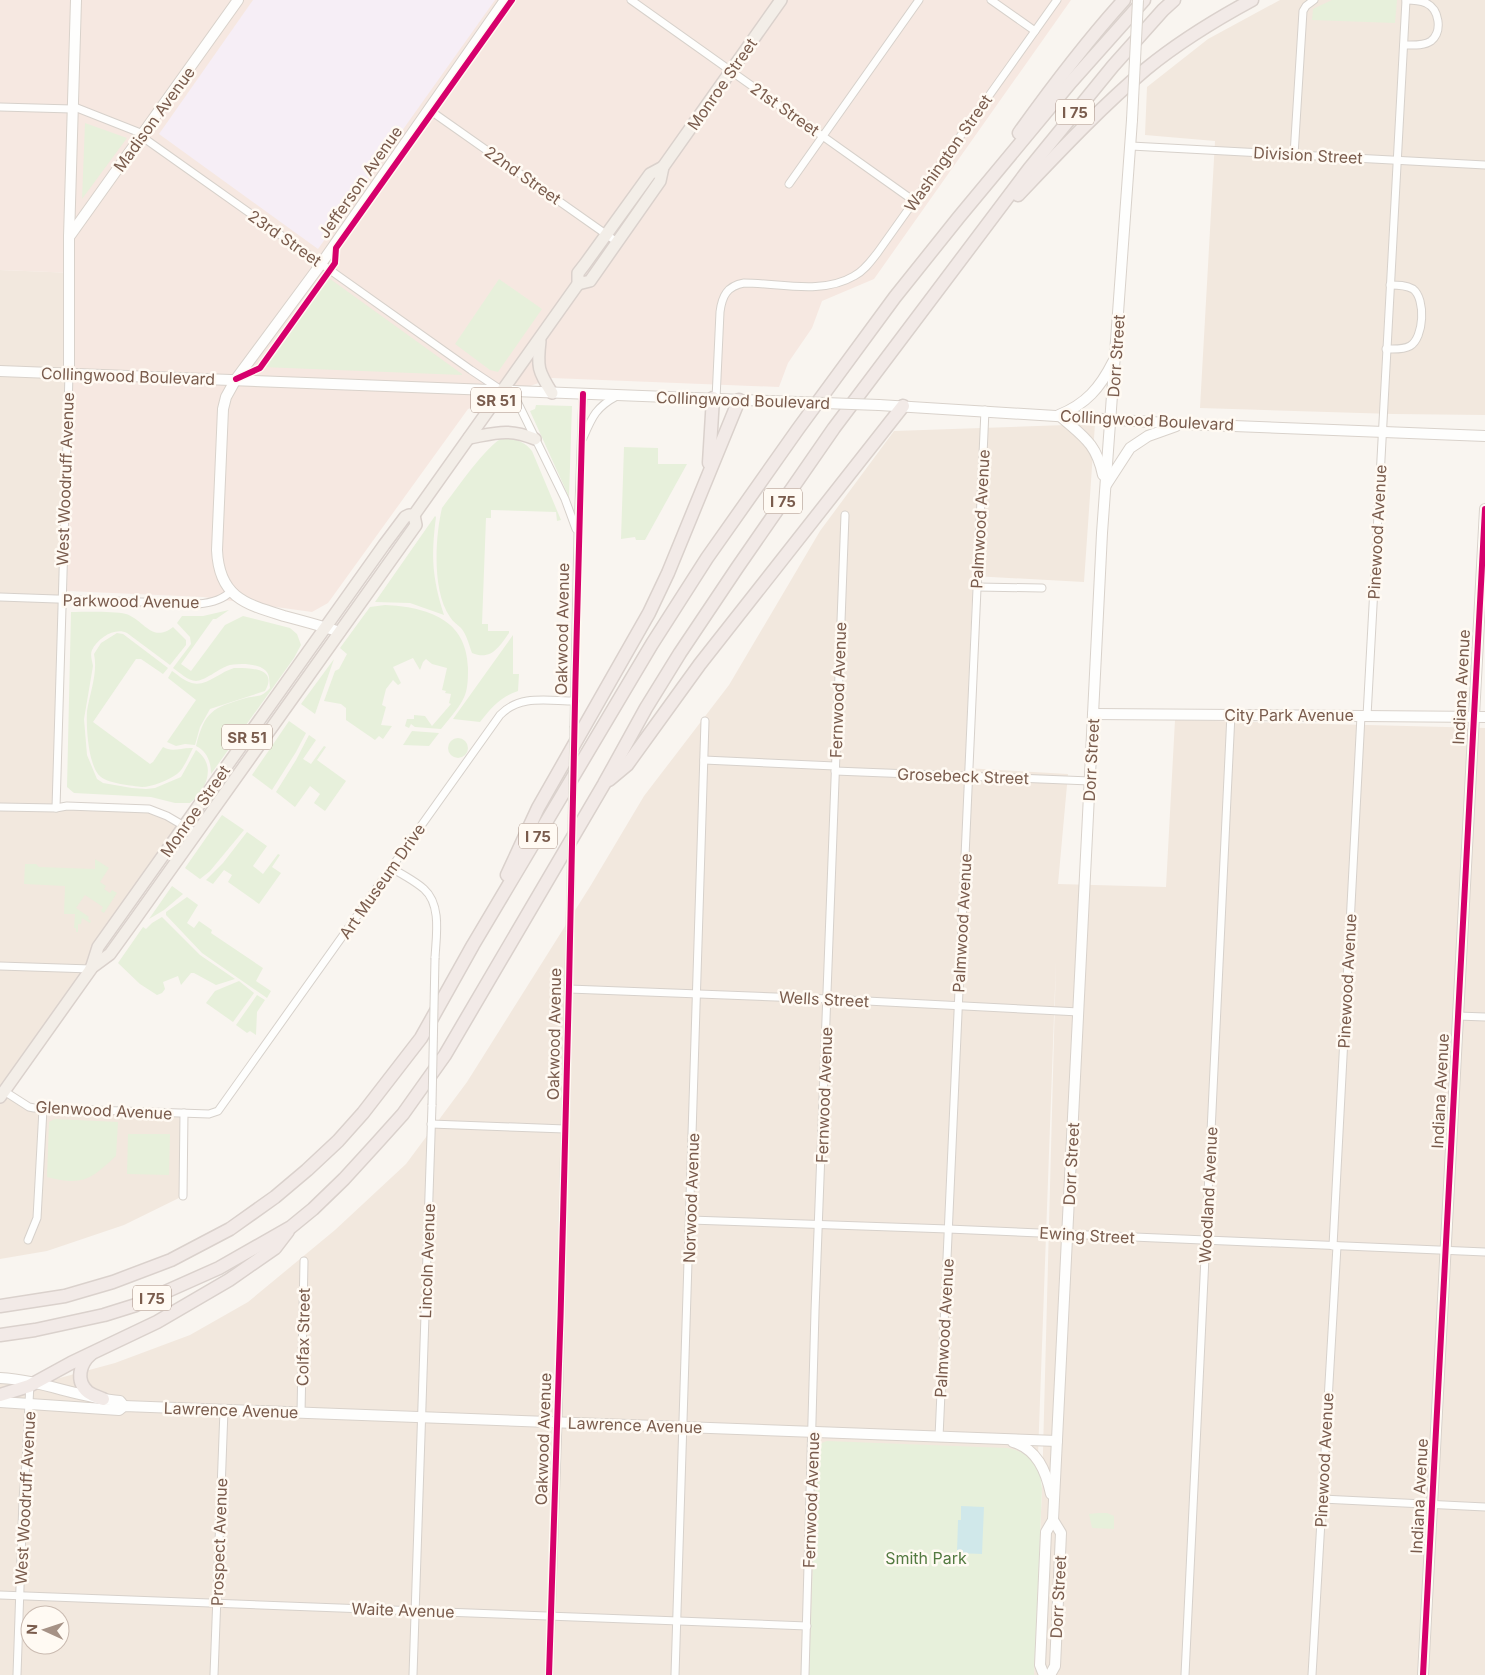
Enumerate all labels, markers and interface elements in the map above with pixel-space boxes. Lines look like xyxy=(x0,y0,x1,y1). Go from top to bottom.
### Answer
street label: Monroe Street xyxy=(683,34,761,134)
street label: Madison Avenue xyxy=(109,62,199,176)
street label: 21st Street xyxy=(747,78,823,140)
street label: Washington Street xyxy=(900,90,996,216)
road number: I 75 xyxy=(1056,100,1094,124)
street label: Jefferson Avenue xyxy=(314,122,406,242)
street label: 22nd Street xyxy=(481,141,565,209)
street label: Division Street xyxy=(1253,142,1363,168)
street label: 23rd Street xyxy=(245,205,325,271)
street label: Dorr Street xyxy=(1103,314,1129,398)
street label: Collingwood Boulevard xyxy=(41,363,215,389)
street label: Collingwood Boulevard xyxy=(656,387,830,413)
road number: SR 51 xyxy=(471,388,521,412)
street label: West Woodruff Avenue xyxy=(52,392,78,566)
street label: Collingwood Boulevard xyxy=(1059,405,1235,435)
street label: Palmwood Avenue xyxy=(966,449,994,589)
street label: Pinewood Avenue xyxy=(1363,464,1391,600)
road number: I 75 xyxy=(764,488,802,514)
street label: Oakwood Avenue xyxy=(551,563,573,695)
street label: Parkwood Avenue xyxy=(62,590,200,612)
street label: Fernwood Avenue xyxy=(826,622,850,758)
street label: Indiana Avenue xyxy=(1448,629,1474,745)
street label: City Park Avenue xyxy=(1224,705,1354,725)
street label: Dorr Street xyxy=(1079,718,1103,802)
road number: SR 51 xyxy=(222,724,272,750)
street label: Monroe Street xyxy=(156,761,234,861)
street label: Grosebeck Street xyxy=(897,764,1029,788)
street label: Art Museum Drive xyxy=(335,819,429,943)
road number: I 75 xyxy=(519,824,557,848)
street label: Palmwood Avenue xyxy=(948,853,976,993)
street label: Pinewood Avenue xyxy=(1333,913,1361,1049)
street label: Oakwood Avenue xyxy=(543,968,565,1100)
street label: Wells Street xyxy=(778,987,870,1011)
street label: Fernwood Avenue xyxy=(812,1027,836,1163)
street label: Indiana Avenue xyxy=(1427,1033,1453,1149)
street label: Glenwood Avenue xyxy=(35,1096,173,1124)
street label: Dorr Street xyxy=(1059,1122,1083,1206)
street label: Woodland Avenue xyxy=(1194,1126,1222,1264)
street label: Norwood Avenue xyxy=(679,1133,703,1263)
street label: Lincoln Avenue xyxy=(415,1203,439,1319)
street label: Ewing Street xyxy=(1039,1223,1135,1247)
street label: Palmwood Avenue xyxy=(930,1258,958,1398)
road number: I 75 xyxy=(133,1286,171,1310)
street label: Colfax Street xyxy=(292,1288,314,1386)
street label: Oakwood Avenue xyxy=(531,1372,555,1506)
street label: Pinewood Avenue xyxy=(1310,1392,1338,1528)
street label: Lawrence Avenue xyxy=(163,1398,299,1422)
street label: West Woodruff Avenue xyxy=(10,1411,40,1585)
street label: Lawrence Avenue xyxy=(567,1413,703,1437)
street label: Fernwood Avenue xyxy=(799,1432,823,1568)
street label: Indiana Avenue xyxy=(1406,1438,1432,1554)
street label: Prospect Avenue xyxy=(207,1478,231,1606)
park label: Smith Park xyxy=(885,1548,967,1568)
street label: Dorr Street xyxy=(1046,1555,1070,1639)
street label: Waite Avenue xyxy=(351,1598,455,1622)
north arrow xyxy=(20,1605,70,1655)
text: N xyxy=(23,1624,40,1635)

